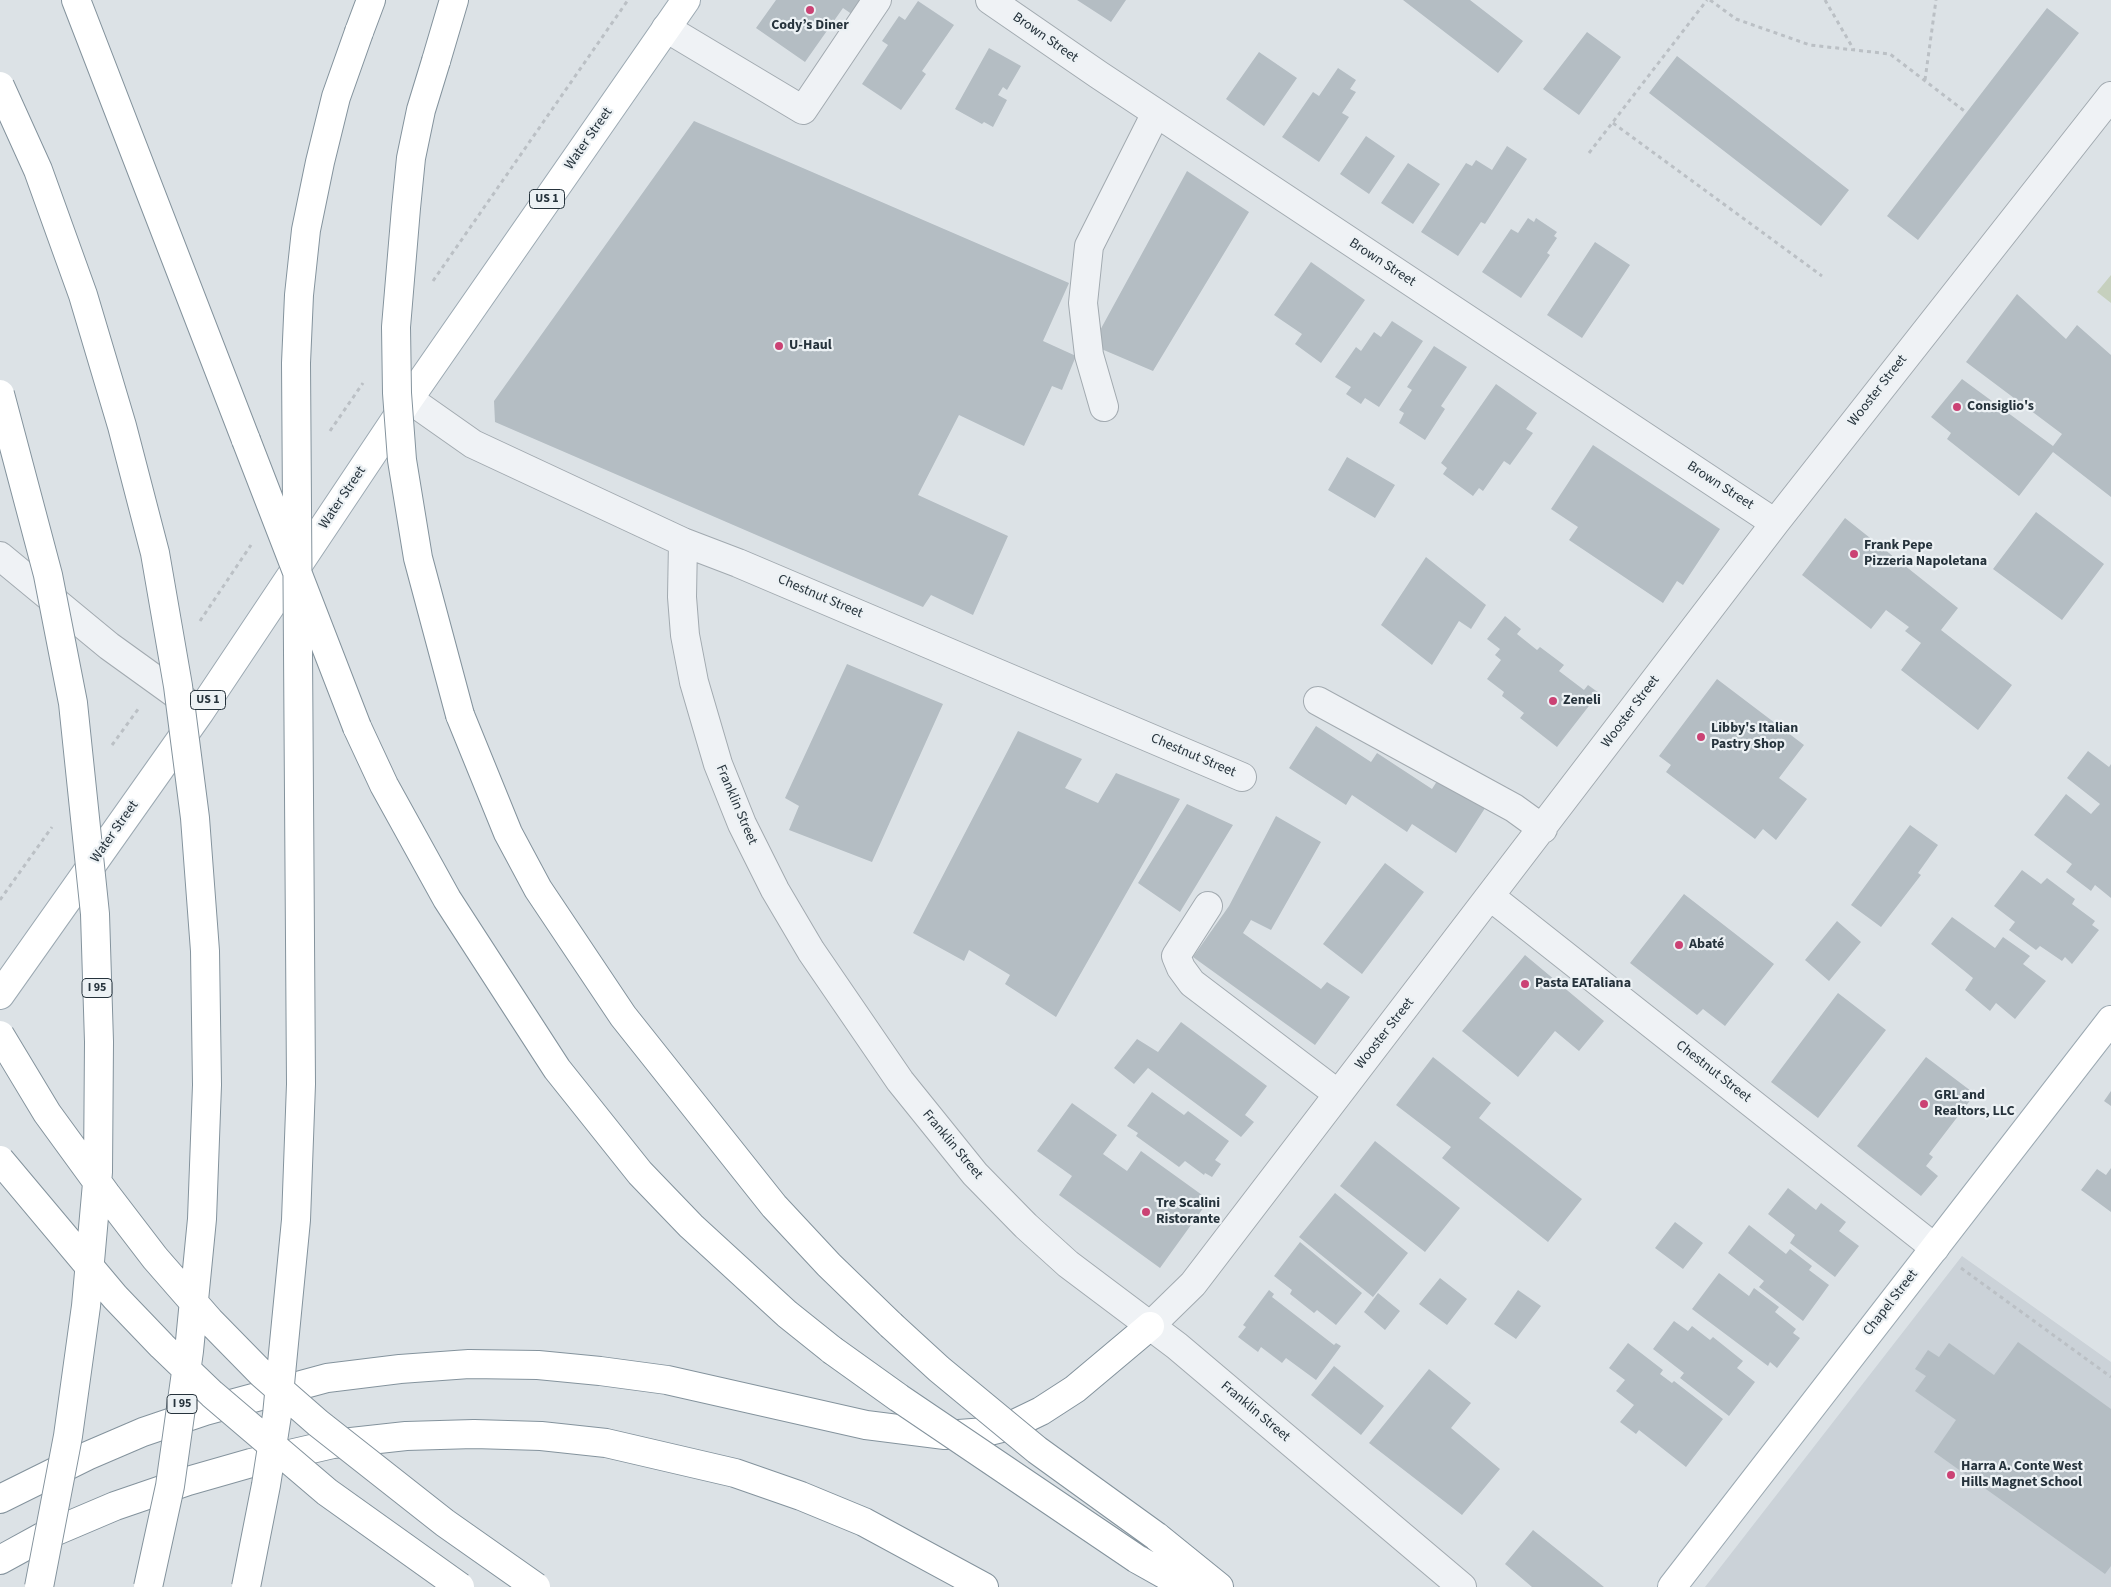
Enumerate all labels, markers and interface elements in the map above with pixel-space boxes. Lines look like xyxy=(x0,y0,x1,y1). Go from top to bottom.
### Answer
marker: Cody’s Diner xyxy=(804,4,816,16)
street label: Brown Street xyxy=(1009,9,1081,67)
place label: Cody’s Diner xyxy=(771,18,849,34)
street label: Water Street xyxy=(562,105,616,173)
road number: US 1 xyxy=(530,190,564,208)
street label: Brown Street xyxy=(1346,235,1418,291)
place label: U-Haul xyxy=(789,338,832,354)
marker: U-Haul xyxy=(773,340,785,352)
street label: Wooster Street xyxy=(1845,352,1911,430)
place label: Consiglio's xyxy=(1967,399,2034,415)
marker: Consiglio's xyxy=(1951,401,1963,413)
street label: Brown Street xyxy=(1684,458,1756,514)
street label: Water Street xyxy=(316,464,370,532)
place label: Frank Pepe Pizzeria Napoletana xyxy=(1864,538,1987,570)
marker: Frank Pepe Pizzeria Napoletana xyxy=(1848,548,1860,560)
street label: Chestnut Street xyxy=(775,572,865,622)
street label: Wooster Street xyxy=(1598,673,1664,751)
road number: US 1 xyxy=(190,690,226,710)
place label: Zeneli xyxy=(1563,693,1601,709)
marker: Zeneli xyxy=(1547,695,1559,707)
place label: Libby's Italian Pastry Shop xyxy=(1711,721,1798,754)
street label: Chestnut Street xyxy=(1148,731,1238,781)
marker: Libby's Italian Pastry Shop xyxy=(1695,731,1707,743)
street label: Franklin Street xyxy=(712,762,760,848)
street label: Water Street xyxy=(88,798,142,866)
place label: Abaté xyxy=(1689,937,1724,953)
marker: Abaté xyxy=(1673,939,1685,951)
place label: Pasta EATaliana xyxy=(1535,976,1631,992)
road number: I 95 xyxy=(82,978,112,998)
marker: Pasta EATaliana xyxy=(1519,978,1531,990)
street label: Wooster Street xyxy=(1352,995,1418,1073)
street label: Chestnut Street xyxy=(1672,1037,1754,1107)
place label: GRL and Realtors, LLC xyxy=(1934,1088,2015,1120)
marker: GRL and Realtors, LLC xyxy=(1918,1098,1930,1110)
street label: Franklin Street xyxy=(918,1107,986,1183)
place label: Tre Scalini Ristorante xyxy=(1156,1196,1220,1228)
marker: Tre Scalini Ristorante xyxy=(1140,1206,1152,1218)
street label: Chapel Street xyxy=(1860,1267,1922,1339)
street label: Franklin Street xyxy=(1217,1378,1293,1446)
road number: I 95 xyxy=(167,1395,197,1414)
place label: Harra A. Conte West Hills Magnet School xyxy=(1961,1459,2083,1491)
marker: Harra A. Conte West Hills Magnet School xyxy=(1945,1469,1957,1481)

